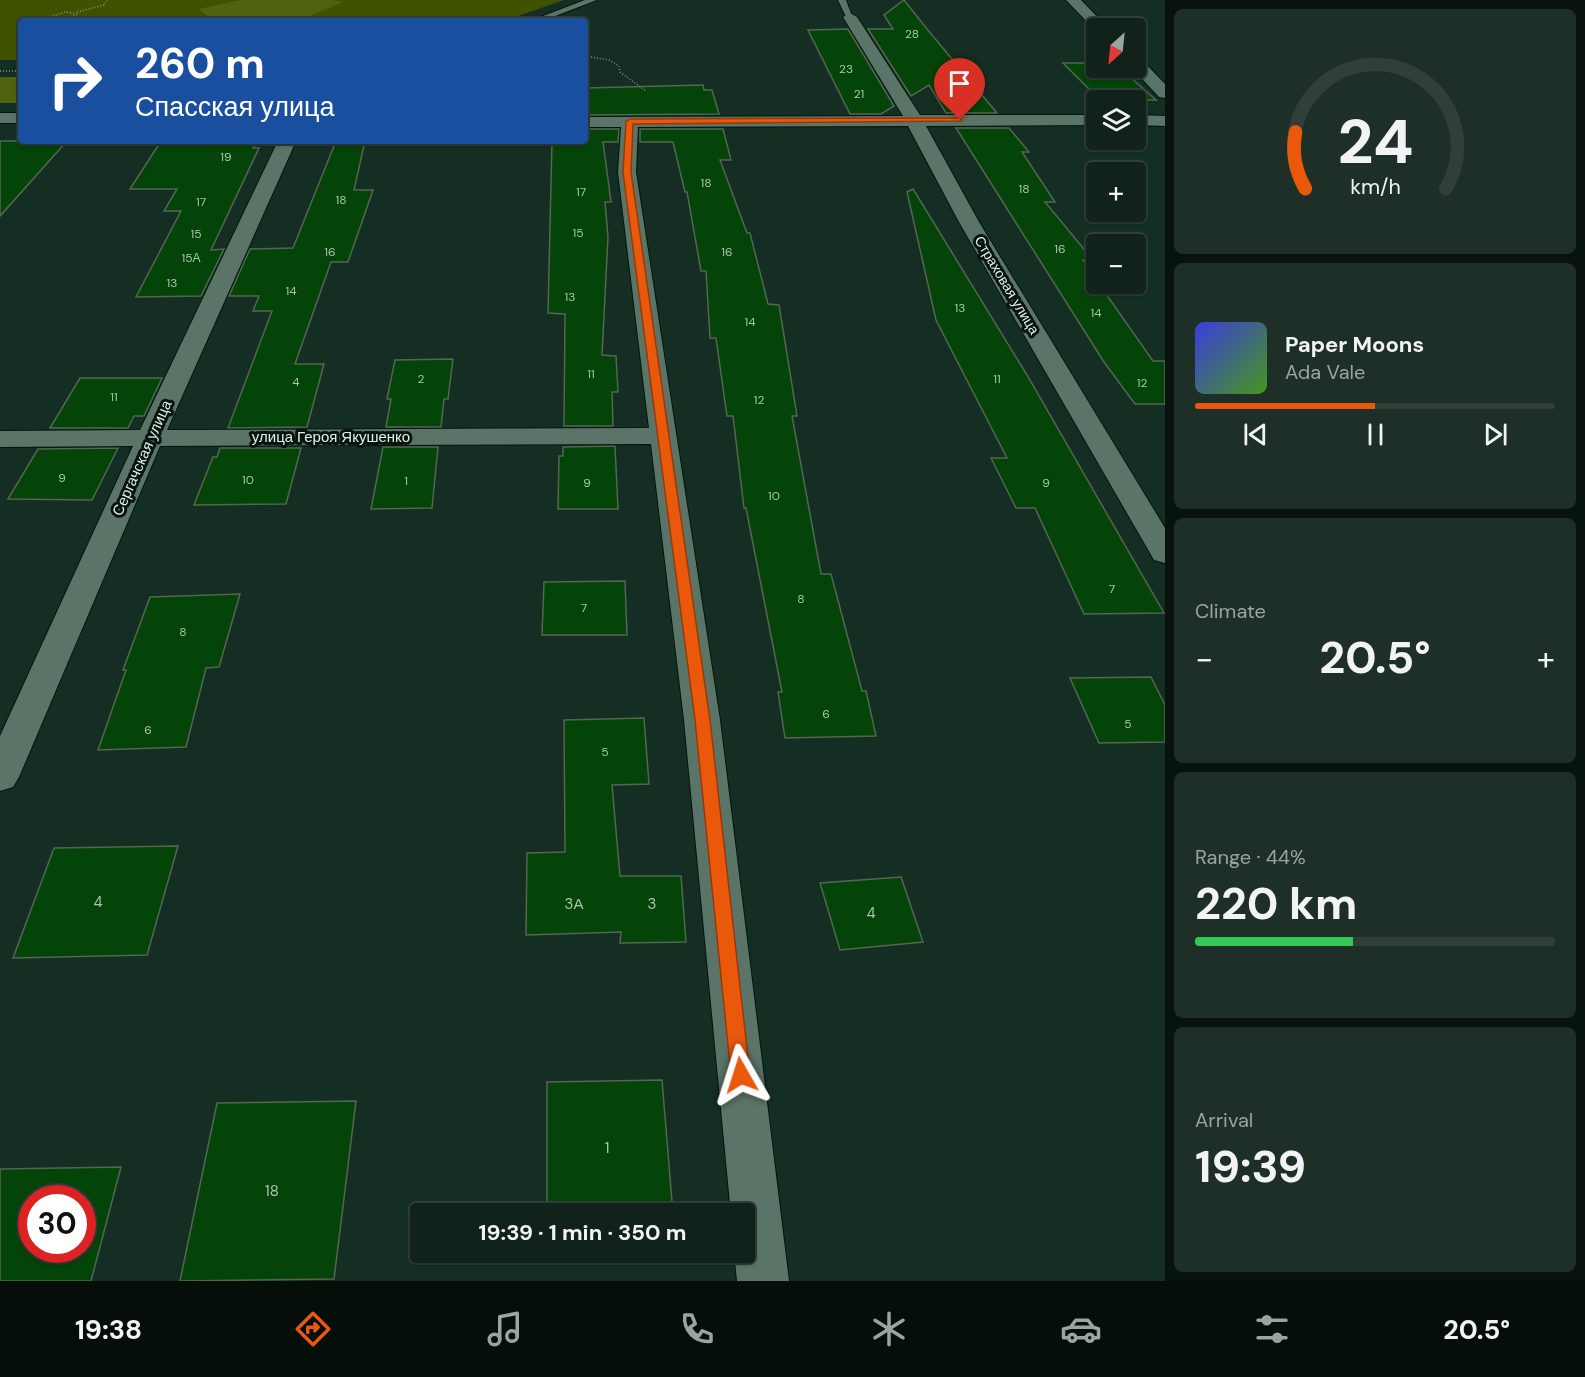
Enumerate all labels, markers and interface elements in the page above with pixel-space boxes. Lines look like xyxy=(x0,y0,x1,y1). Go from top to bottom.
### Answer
north arrow xyxy=(1086,18,1146,78)
map controls xyxy=(1086,18,1146,294)
house number: 28 xyxy=(905,26,919,42)
text: 260 m xyxy=(135,36,265,91)
icon: right xyxy=(36,42,114,120)
pin xyxy=(934,58,985,120)
house number: 23 xyxy=(839,61,853,77)
icon: arrive xyxy=(943,67,976,100)
house number: 21 xyxy=(854,86,864,102)
text: Спасская улица xyxy=(135,89,335,124)
button: layers xyxy=(1086,90,1146,150)
text: 24 xyxy=(1337,101,1413,182)
house number: 19 xyxy=(220,149,232,165)
button: + xyxy=(1086,162,1146,222)
text: km/h xyxy=(1350,173,1400,201)
house number: 18 xyxy=(700,175,712,191)
house number: 18 xyxy=(1018,181,1030,197)
house number: 17 xyxy=(576,184,586,200)
house number: 18 xyxy=(335,192,347,208)
house number: 17 xyxy=(196,194,206,210)
house number: 15 xyxy=(572,225,584,241)
house number: 15 xyxy=(190,226,202,242)
street label: Страховая улица xyxy=(971,233,1044,338)
button: − xyxy=(1086,234,1146,294)
house number: 16 xyxy=(1054,241,1066,257)
house number: 16 xyxy=(324,244,336,260)
house number: 16 xyxy=(721,244,733,260)
house number: 15А xyxy=(181,250,201,266)
house number: 13 xyxy=(167,275,177,291)
house number: 14 xyxy=(285,283,297,299)
house number: 13 xyxy=(565,289,575,305)
house number: 13 xyxy=(955,300,965,316)
house number: 14 xyxy=(1090,305,1102,321)
house number: 14 xyxy=(744,314,756,330)
text: Paper Moons xyxy=(1285,330,1424,359)
text: Ada Vale xyxy=(1285,359,1365,385)
house number: 11 xyxy=(587,366,595,382)
house number: 2 xyxy=(418,371,425,387)
house number: 11 xyxy=(993,371,1001,387)
house number: 4 xyxy=(292,374,300,390)
house number: 12 xyxy=(1137,375,1147,391)
house number: 11 xyxy=(110,389,118,405)
house number: 12 xyxy=(754,392,764,408)
street label: Сергачская улица xyxy=(108,396,177,519)
icon: previous xyxy=(1239,418,1272,451)
icon: pause xyxy=(1359,418,1392,451)
icon: next xyxy=(1479,418,1512,451)
street label: улица Героя Якушенко xyxy=(252,427,410,447)
house number: 9 xyxy=(58,470,66,486)
house number: 10 xyxy=(242,472,254,488)
house number: 1 xyxy=(404,473,408,489)
house number: 9 xyxy=(583,475,591,491)
house number: 9 xyxy=(1042,475,1050,491)
house number: 10 xyxy=(768,488,780,504)
house number: 7 xyxy=(1109,581,1115,597)
house number: 8 xyxy=(797,591,805,607)
text: Climate xyxy=(1195,598,1266,624)
house number: 7 xyxy=(581,600,587,616)
house number: 8 xyxy=(179,624,187,640)
text: 20.5° xyxy=(1319,628,1431,687)
text: − xyxy=(1195,637,1213,680)
text: + xyxy=(1537,637,1555,680)
house number: 6 xyxy=(822,706,830,722)
house number: 5 xyxy=(1124,716,1132,732)
house number: 6 xyxy=(144,722,152,738)
house number: 5 xyxy=(601,744,609,760)
text: Range · 44% xyxy=(1195,844,1306,870)
text: 220 km xyxy=(1195,874,1357,933)
house number: 4 xyxy=(93,892,103,912)
house number: 3А xyxy=(565,894,583,914)
house number: 3 xyxy=(648,894,656,914)
house number: 4 xyxy=(866,903,876,923)
position arrow xyxy=(709,1043,773,1107)
text: Arrival xyxy=(1195,1107,1253,1133)
text: 19:39 xyxy=(1195,1137,1306,1196)
house number: 1 xyxy=(605,1138,609,1158)
house number: 18 xyxy=(265,1181,279,1201)
speed limit sign: 30 xyxy=(18,1185,96,1263)
text: 19:39 · 1 min · 350 m xyxy=(479,1218,686,1247)
icon: directions xyxy=(292,1308,334,1350)
icon: music xyxy=(484,1308,526,1350)
icon: phone xyxy=(676,1308,718,1350)
icon: climate xyxy=(868,1308,910,1350)
icon: car xyxy=(1060,1308,1102,1350)
icon: filters xyxy=(1251,1308,1293,1350)
text: 19:38 xyxy=(75,1312,142,1347)
text: 20.5° xyxy=(1443,1312,1510,1347)

